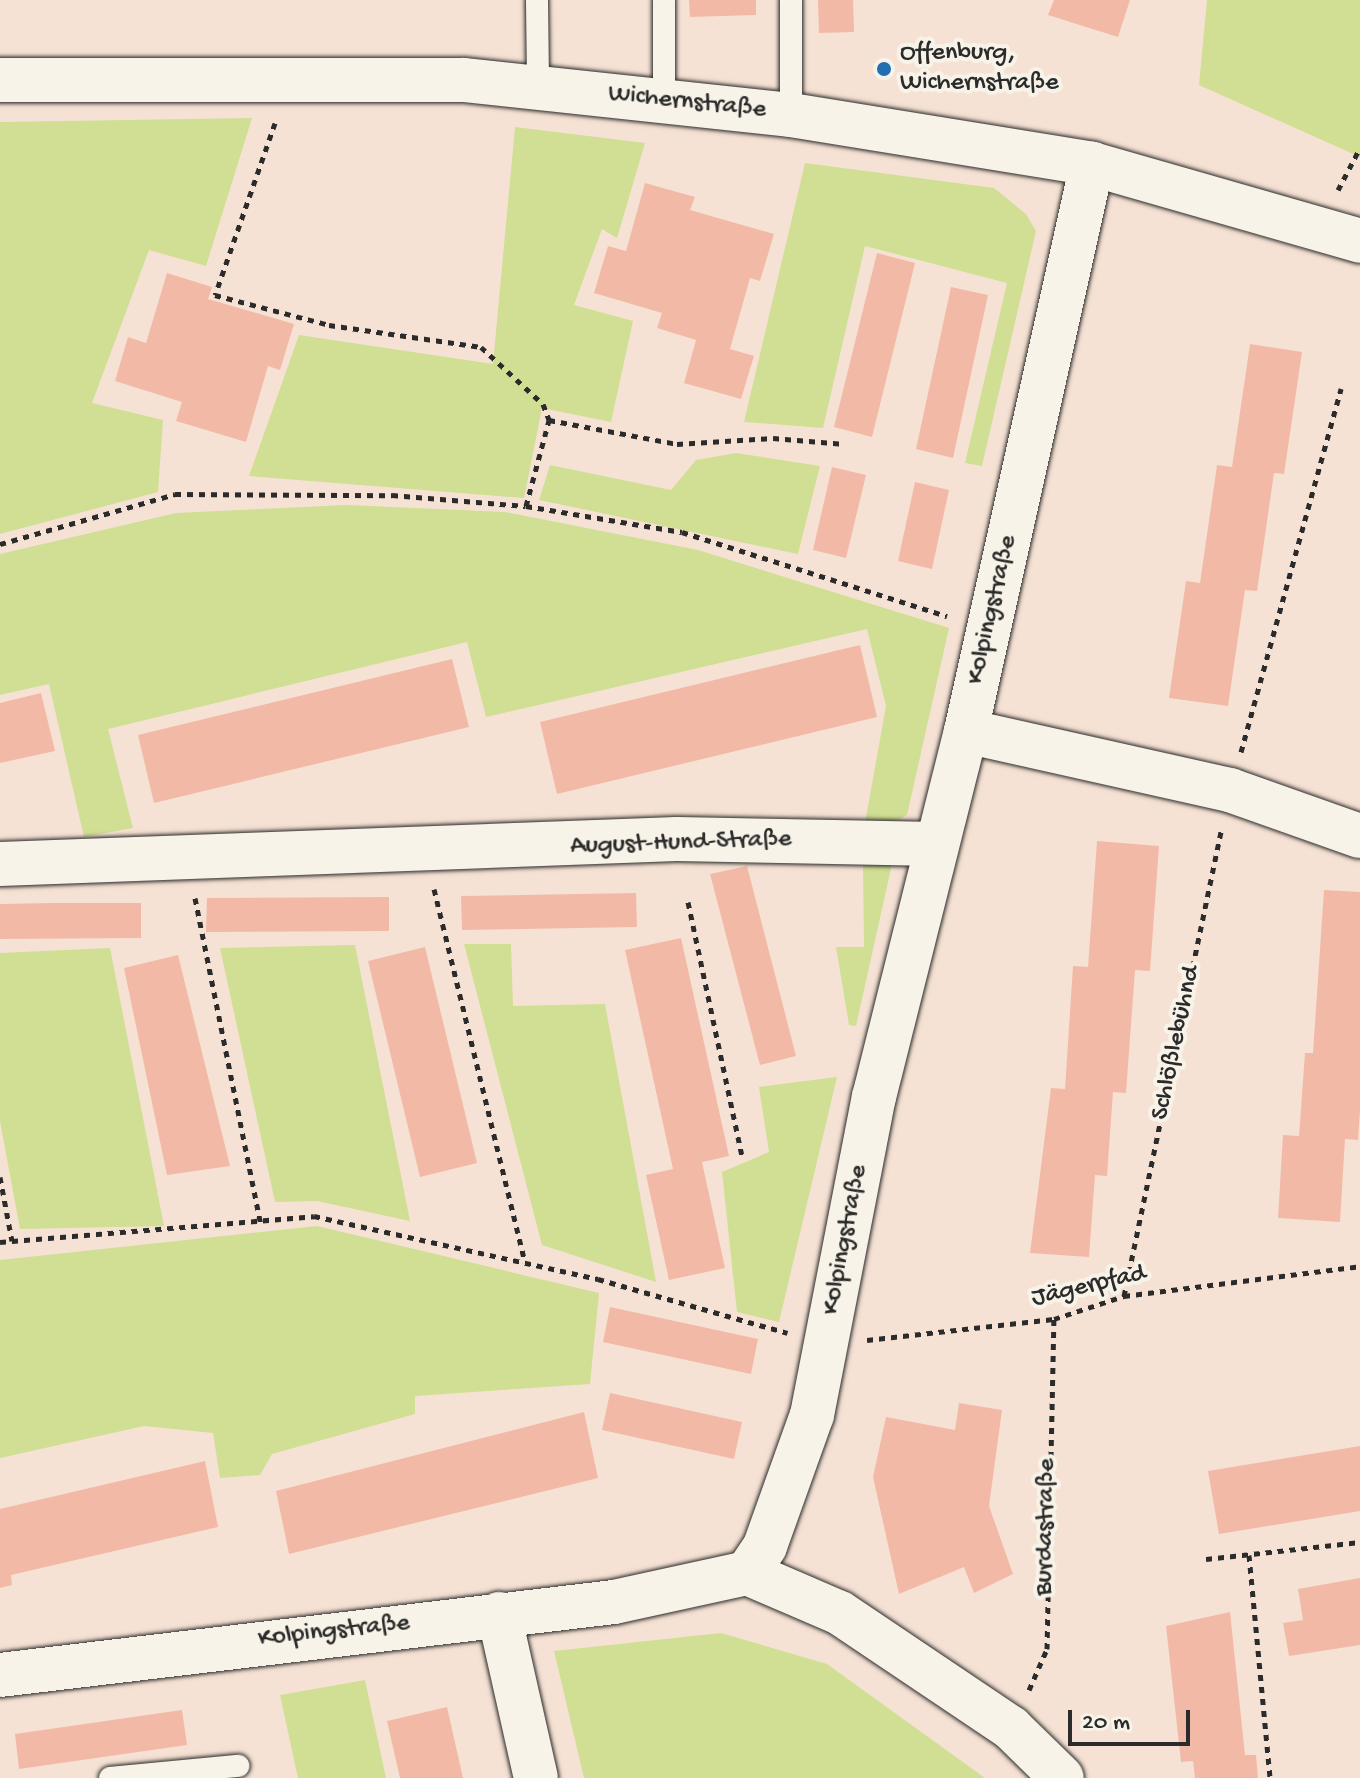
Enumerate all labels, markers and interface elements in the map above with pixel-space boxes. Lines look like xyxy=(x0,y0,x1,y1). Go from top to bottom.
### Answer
place label: Offenburg, Wichernstraße xyxy=(900,38,1059,100)
marker: Offenburg, Wichernstraße xyxy=(875,60,893,78)
street label: Wichernstraße xyxy=(607,79,767,127)
street label: Kolpingstraße xyxy=(961,532,1025,688)
street label: August-Hund-Straße xyxy=(570,825,792,863)
street label: Schlößlebühnd xyxy=(1145,963,1209,1123)
street label: Kolpingstraße xyxy=(816,1162,876,1318)
street label: Jägerpfad xyxy=(1029,1259,1149,1315)
street label: Burdastraße xyxy=(1030,1458,1064,1596)
street label: Kolpingstraße xyxy=(257,1609,411,1655)
scale bar xyxy=(1072,1694,1194,1744)
text: 20 m xyxy=(1082,1709,1130,1738)

